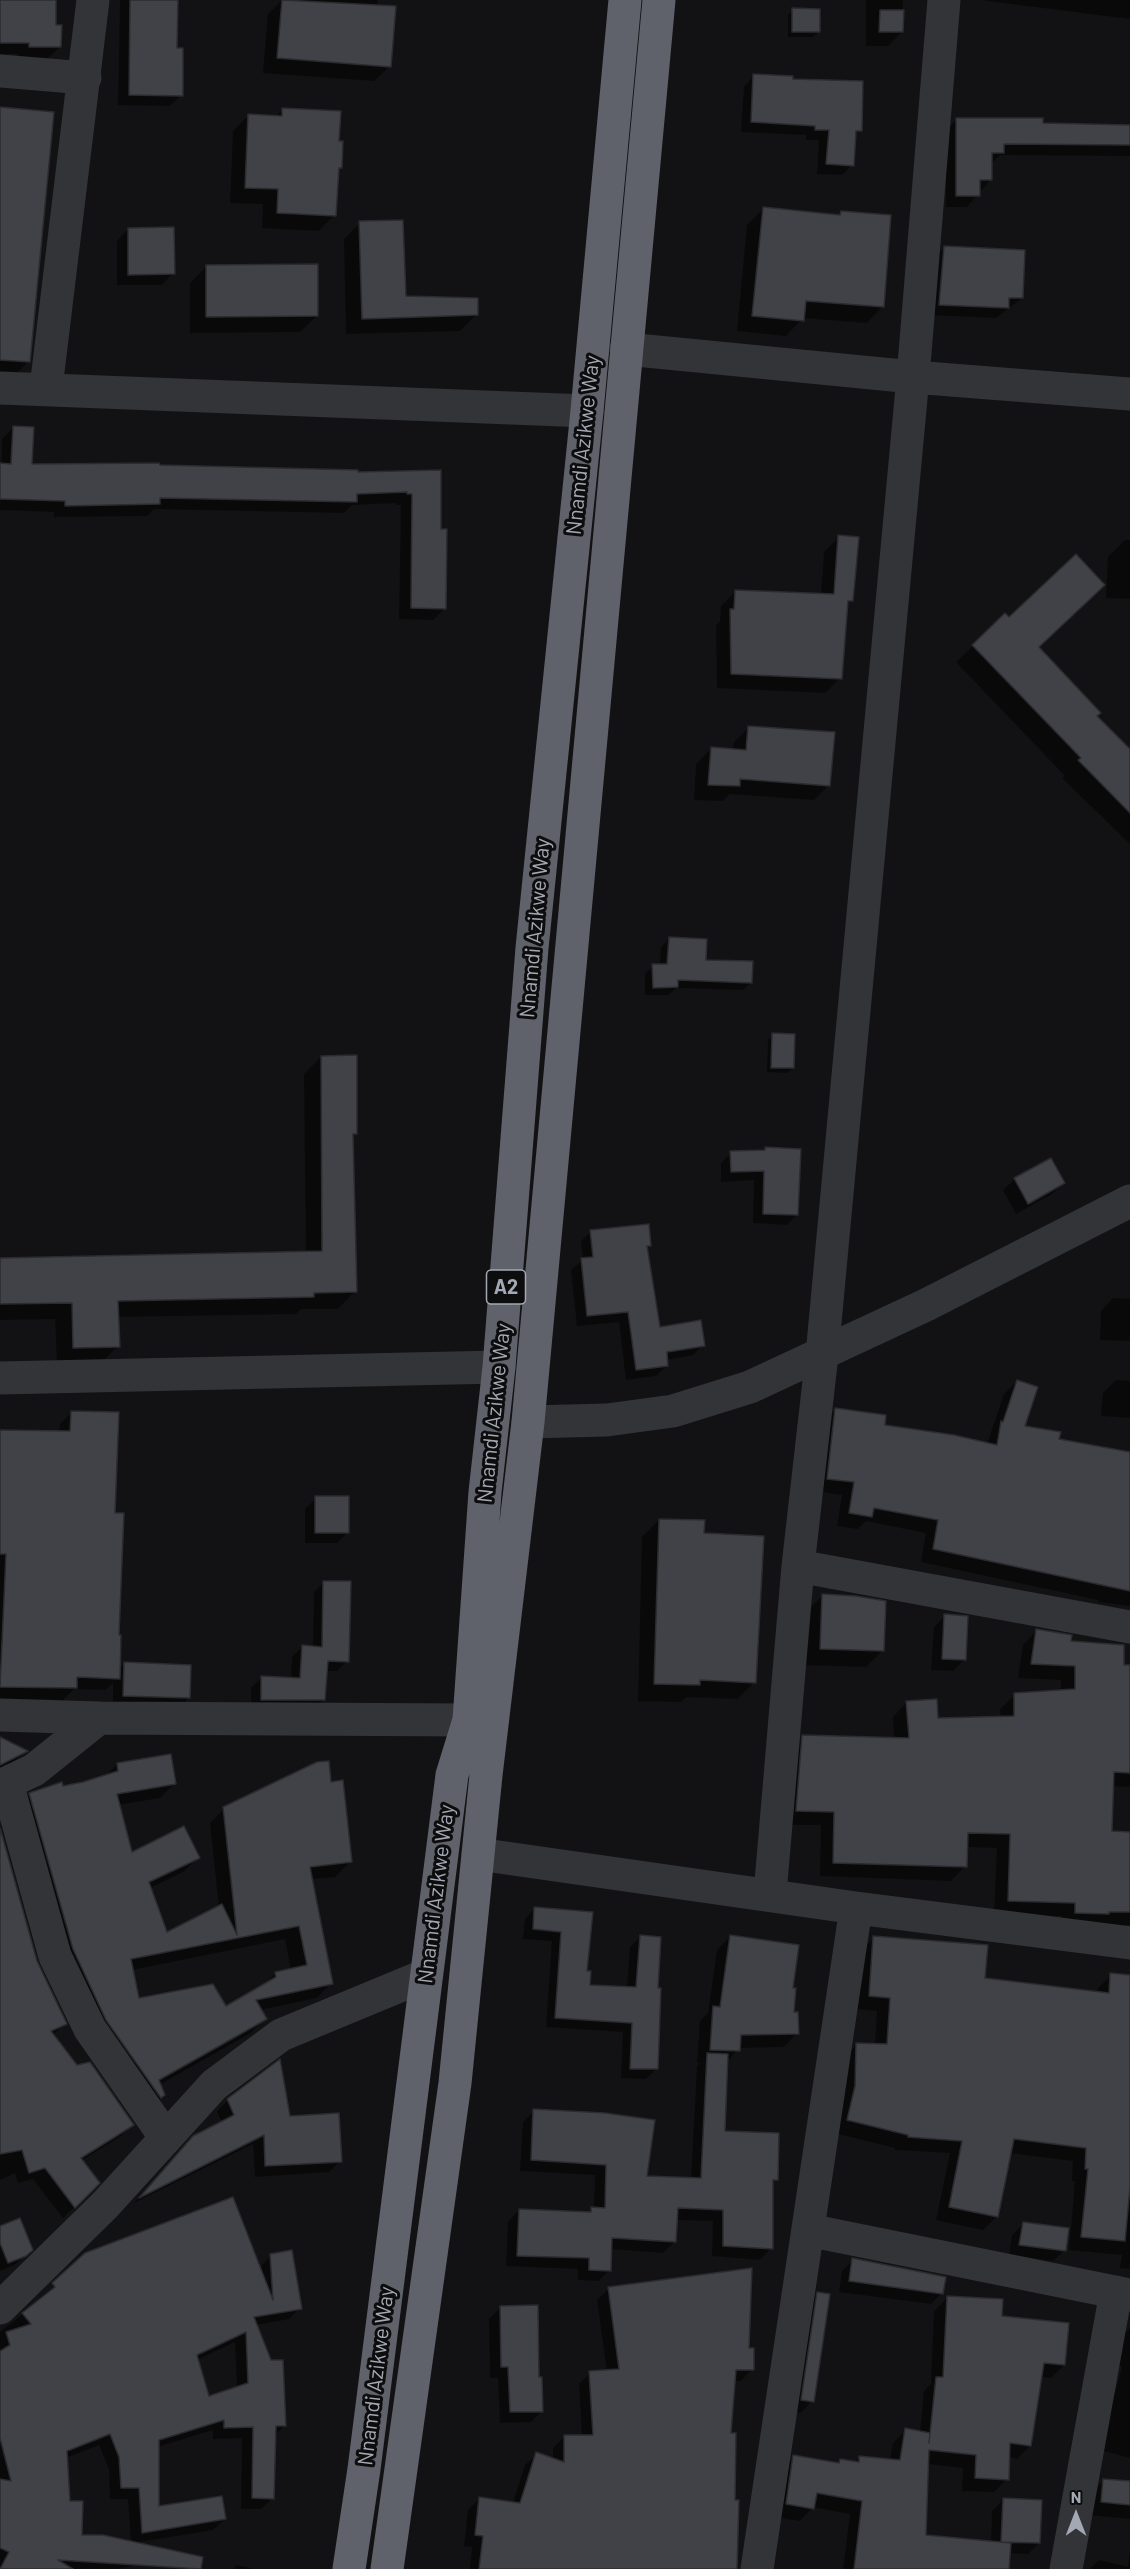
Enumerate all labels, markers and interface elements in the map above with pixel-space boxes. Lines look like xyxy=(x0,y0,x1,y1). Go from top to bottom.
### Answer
street label: Nnamdi Azikwe Way xyxy=(561,354,605,536)
street label: Nnamdi Azikwe Way xyxy=(515,837,555,1019)
road number: A2 xyxy=(486,1270,526,1304)
street label: Nnamdi Azikwe Way xyxy=(472,1322,516,1504)
street label: Nnamdi Azikwe Way xyxy=(413,1803,459,1985)
street label: Nnamdi Azikwe Way xyxy=(353,2285,399,2467)
north arrow xyxy=(1046,2485,1106,2545)
text: N xyxy=(1071,2487,1081,2506)

